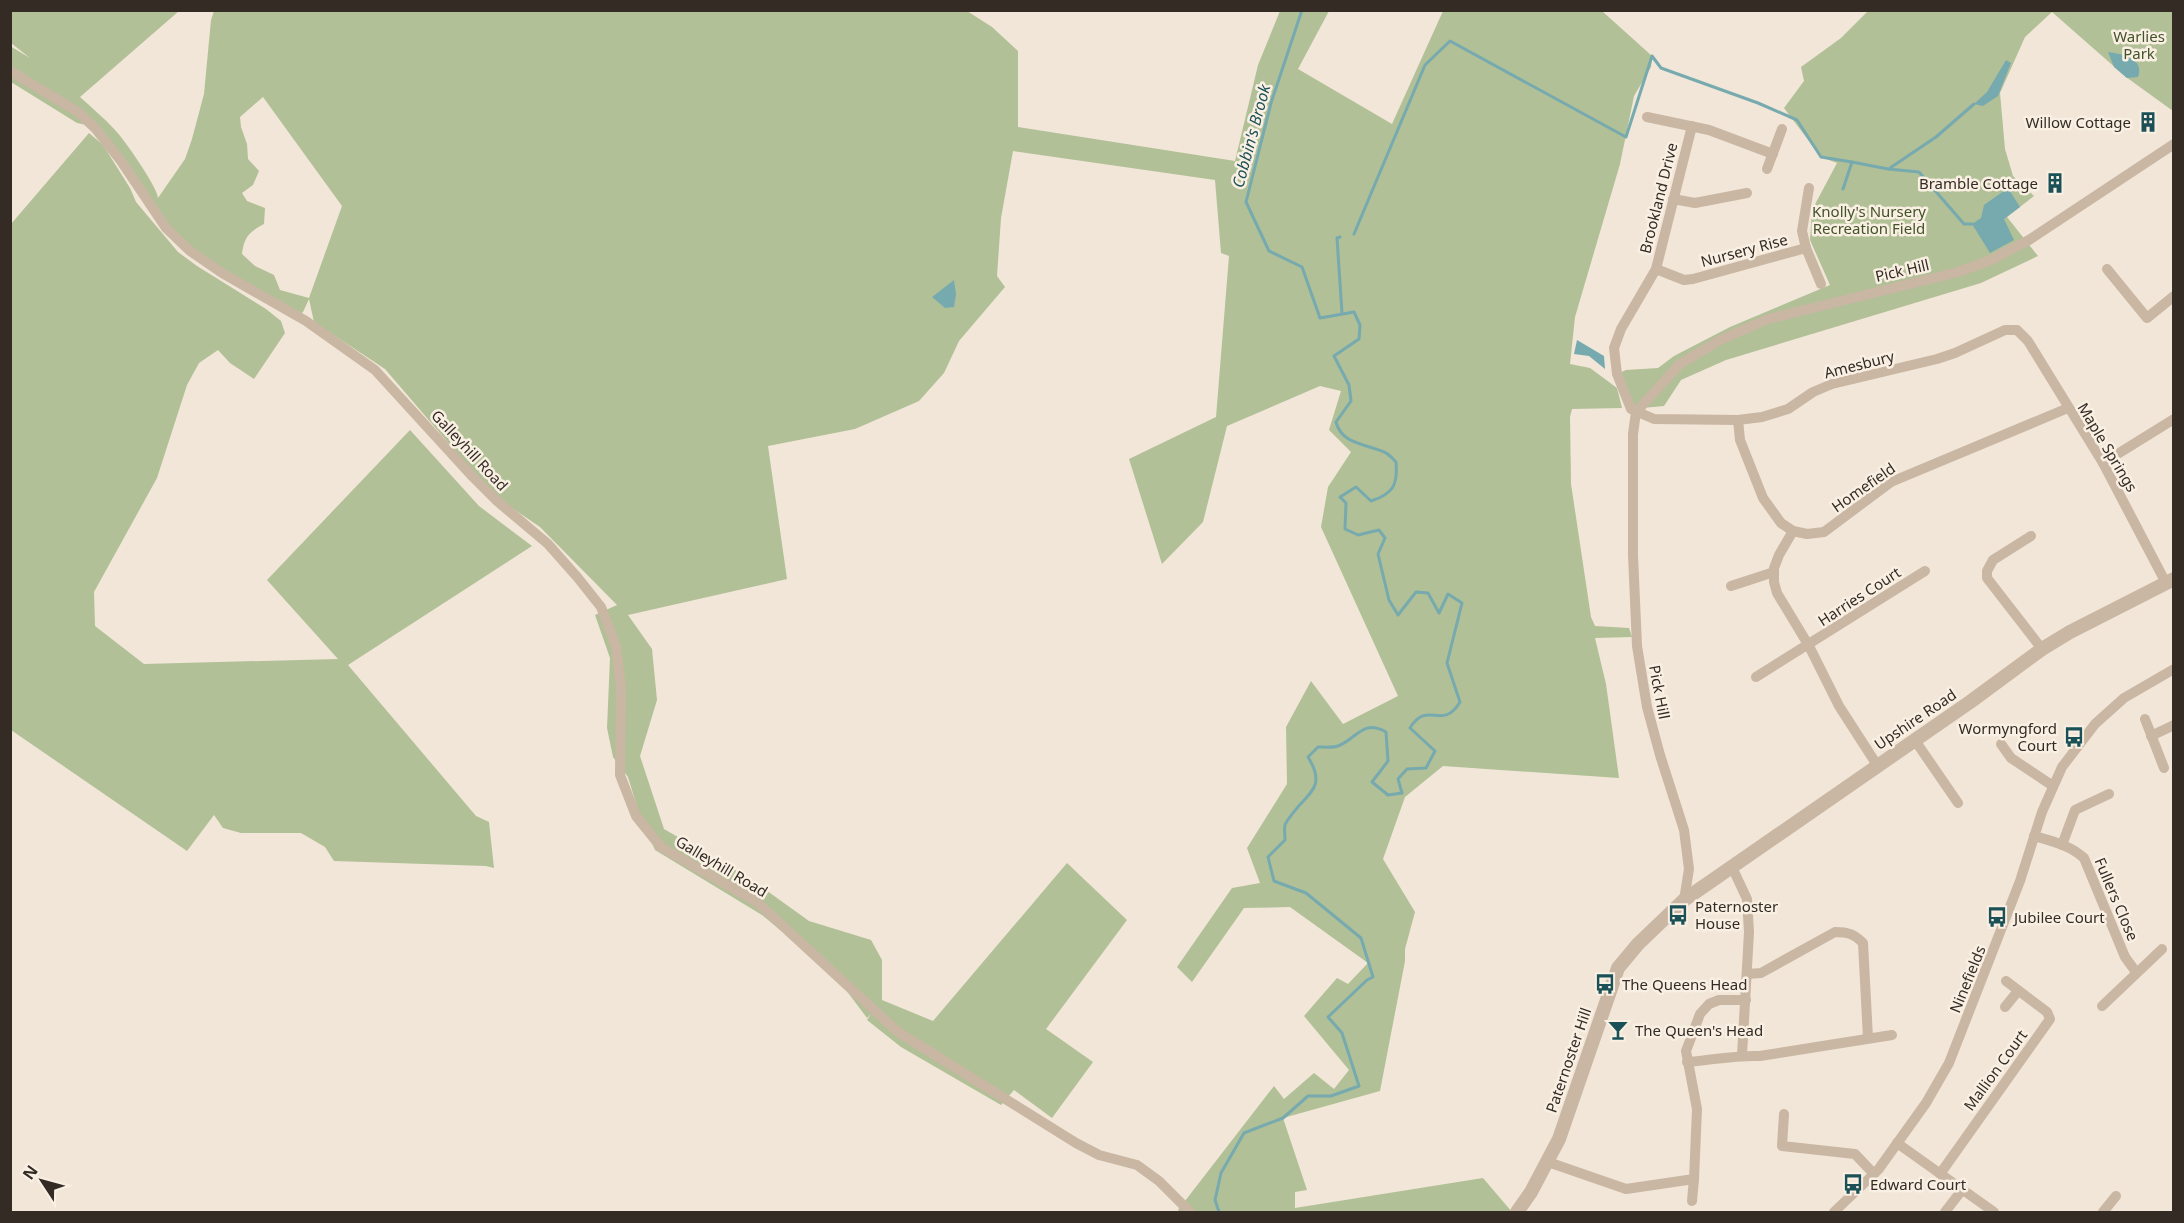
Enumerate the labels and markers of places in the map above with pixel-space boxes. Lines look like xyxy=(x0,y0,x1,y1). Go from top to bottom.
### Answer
building icon: Willow Cottage xyxy=(2136,110,2160,134)
place label: Willow Cottage xyxy=(2025,112,2131,132)
building icon: Bramble Cottage xyxy=(2043,171,2067,195)
place label: Bramble Cottage xyxy=(1919,173,2038,193)
place label: Wormyngford Court xyxy=(1959,718,2058,755)
bus stop icon: Wormyngford Court xyxy=(2062,725,2086,749)
place label: Paternoster House xyxy=(1695,896,1778,933)
bus stop icon: Paternoster House xyxy=(1666,903,1690,927)
bus stop icon: Jubilee Court xyxy=(1985,905,2009,929)
place label: Jubilee Court xyxy=(2012,907,2105,927)
bus stop icon: The Queens Head xyxy=(1593,972,1617,996)
place label: The Queens Head xyxy=(1622,974,1747,994)
bar icon: The Queen's Head xyxy=(1606,1018,1630,1042)
place label: The Queen's Head xyxy=(1635,1020,1763,1040)
bus stop icon: Edward Court xyxy=(1841,1172,1865,1196)
place label: Edward Court xyxy=(1870,1174,1967,1194)

